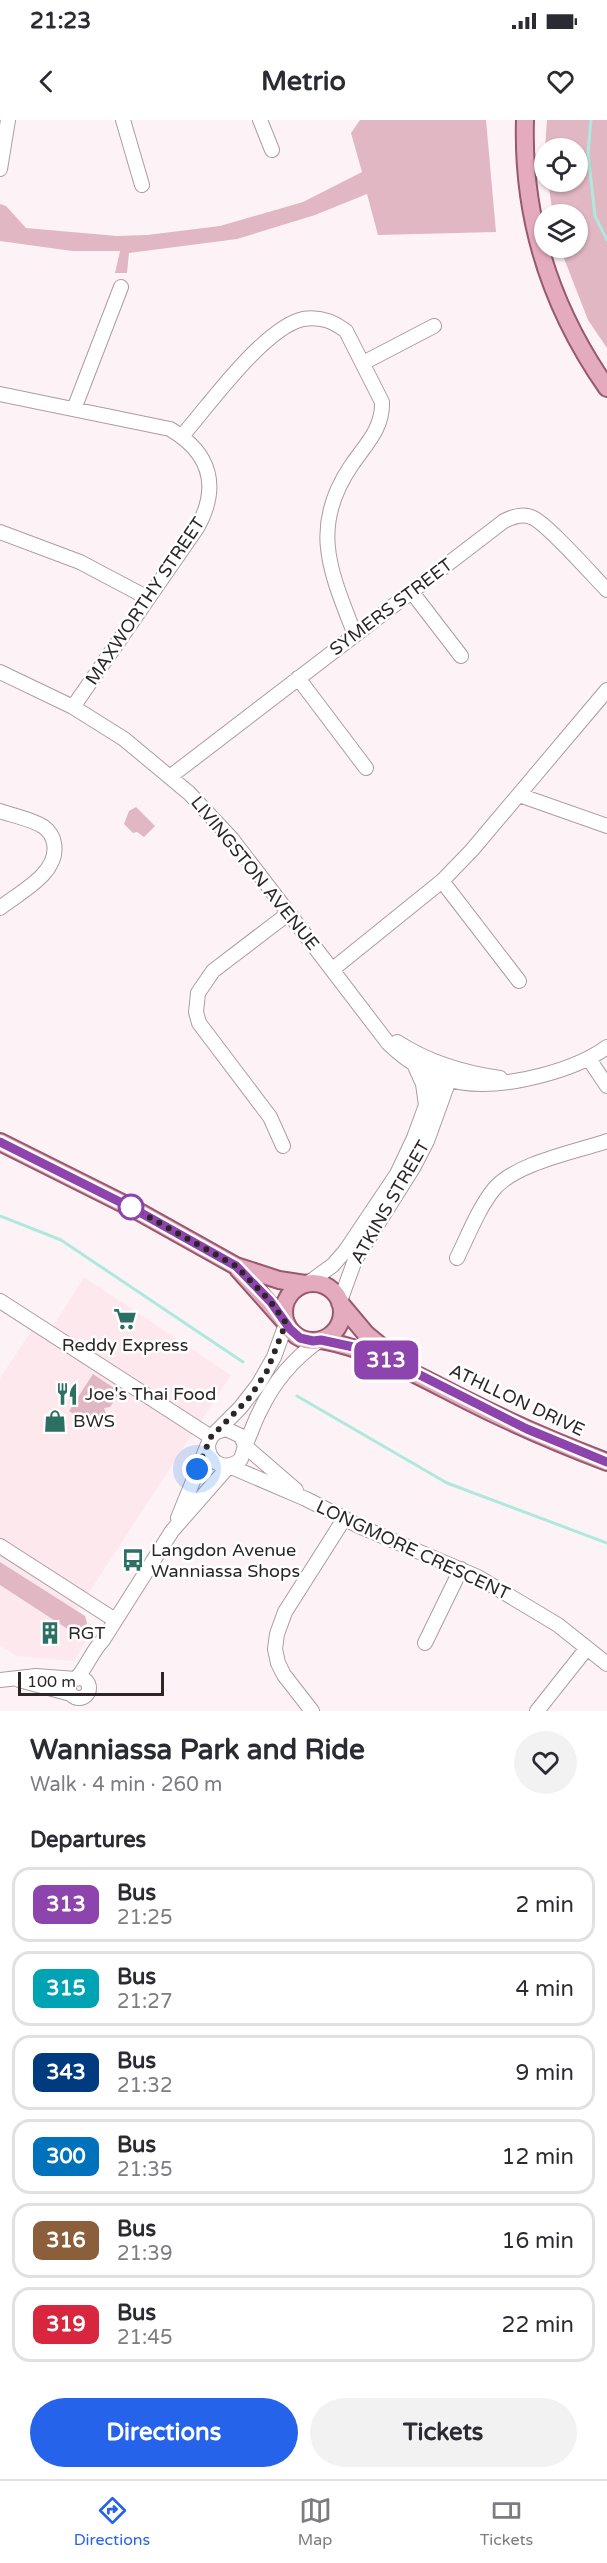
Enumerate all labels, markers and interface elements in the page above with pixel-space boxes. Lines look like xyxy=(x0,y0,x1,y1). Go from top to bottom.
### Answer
text: 21:23 xyxy=(30,8,91,34)
icon: back xyxy=(30,65,63,98)
text: Metrio xyxy=(261,65,346,98)
icon: heart xyxy=(544,65,577,98)
map controls xyxy=(534,138,588,258)
button: locate xyxy=(534,138,588,192)
button: layers xyxy=(534,204,588,258)
street label: MAXWORTHY STREET xyxy=(81,513,209,689)
street label: SYMERS STREET xyxy=(325,554,457,660)
street label: LIVINGSTON AVENUE xyxy=(186,791,324,955)
street label: ATKINS STREET xyxy=(346,1136,434,1268)
unlabelled marker xyxy=(118,1194,144,1220)
supermarket icon: Reddy Express xyxy=(112,1306,138,1332)
place label: Reddy Express xyxy=(62,1334,188,1356)
line badge: 313 xyxy=(352,1340,420,1380)
text: 313 xyxy=(366,1348,406,1373)
street label: ATHLLON DRIVE xyxy=(446,1359,588,1441)
restaurant icon: Joe's Thai Food xyxy=(54,1381,80,1407)
place label: Joe's Thai Food xyxy=(85,1383,216,1405)
shop icon: BWS xyxy=(42,1408,68,1434)
place label: BWS xyxy=(73,1410,115,1432)
your location xyxy=(182,1454,212,1484)
street label: LONGMORE CRESCENT xyxy=(313,1495,513,1605)
place label: Langdon Avenue Wanniassa Shops xyxy=(151,1539,300,1582)
bus stop icon: Langdon Avenue Wanniassa Shops xyxy=(120,1547,146,1573)
building icon: RGT xyxy=(37,1620,63,1646)
place label: RGT xyxy=(68,1622,105,1644)
scale bar xyxy=(18,1669,164,1696)
text: 100 m xyxy=(27,1672,76,1692)
button: heart xyxy=(514,1731,577,1794)
text: Wanniassa Park and Ride xyxy=(30,1733,365,1767)
text: Walk · 4 min · 260 m xyxy=(30,1773,222,1797)
text: Departures xyxy=(30,1827,146,1853)
text: Bus xyxy=(117,1880,156,1906)
text: 313 xyxy=(46,1892,86,1917)
text: 2 min xyxy=(515,1892,574,1918)
text: 21:25 xyxy=(117,1906,172,1930)
text: Bus xyxy=(117,1964,156,1990)
text: 315 xyxy=(46,1976,86,2001)
text: 4 min xyxy=(515,1976,574,2002)
text: 21:27 xyxy=(117,1990,172,2014)
text: Bus xyxy=(117,2048,156,2074)
text: 343 xyxy=(46,2060,86,2085)
text: 9 min xyxy=(515,2060,574,2086)
text: 21:32 xyxy=(117,2074,172,2098)
text: Bus xyxy=(117,2132,156,2158)
text: 300 xyxy=(46,2144,86,2169)
text: 12 min xyxy=(502,2144,574,2170)
text: 21:35 xyxy=(117,2158,172,2182)
text: Bus xyxy=(117,2216,156,2242)
text: 316 xyxy=(46,2228,86,2253)
text: 16 min xyxy=(502,2228,574,2254)
text: 21:39 xyxy=(117,2242,172,2266)
text: Bus xyxy=(117,2300,156,2326)
text: 319 xyxy=(46,2312,86,2337)
text: 22 min xyxy=(502,2312,574,2338)
text: 21:45 xyxy=(117,2326,172,2350)
button: Directions xyxy=(30,2398,298,2467)
button: Tickets xyxy=(310,2398,577,2467)
tab: Directions xyxy=(74,2494,150,2550)
tab: Map xyxy=(298,2494,332,2550)
tab: Tickets xyxy=(480,2494,533,2550)

